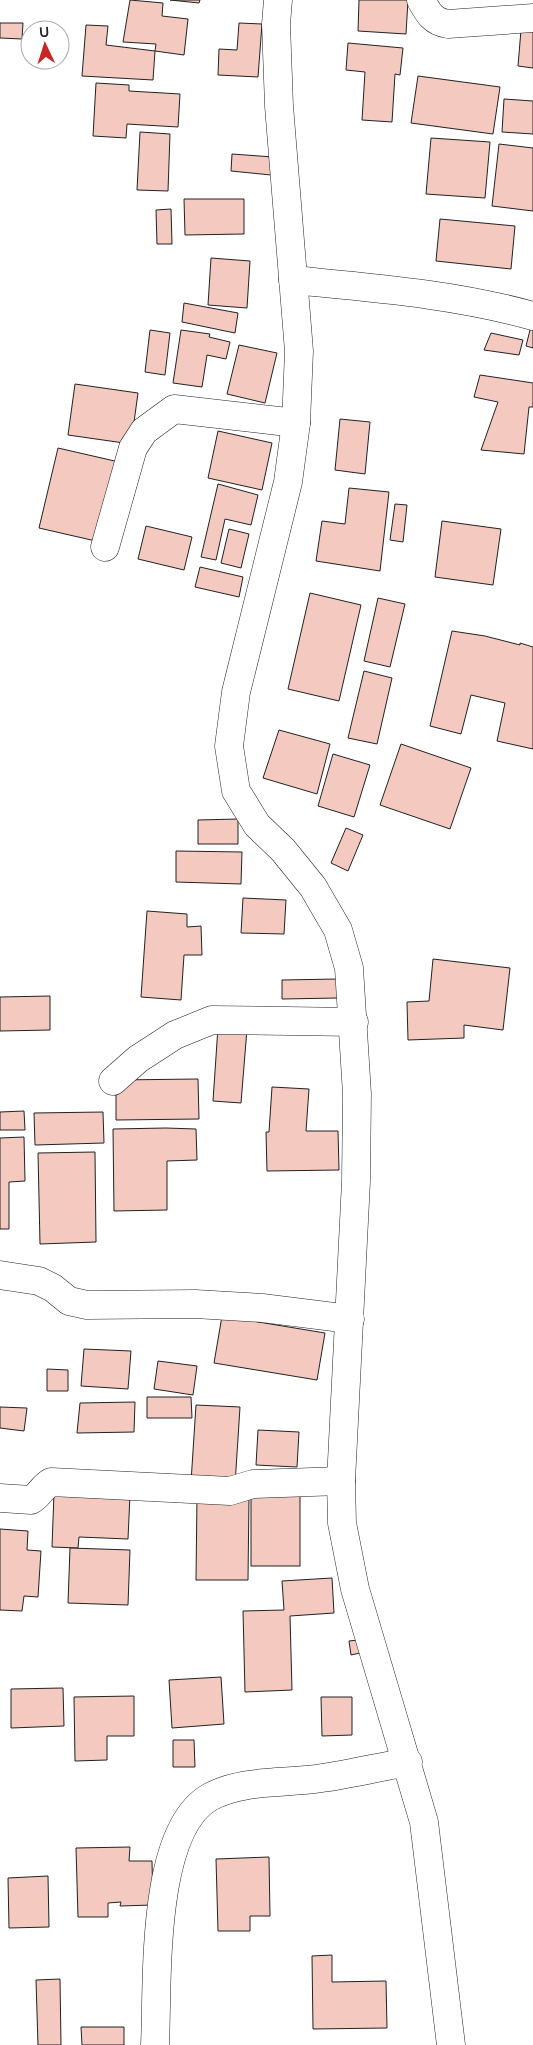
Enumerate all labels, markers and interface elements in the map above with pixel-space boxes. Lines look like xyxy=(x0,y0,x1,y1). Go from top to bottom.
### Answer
north arrow xyxy=(20,20,70,70)
text: U xyxy=(38,23,50,41)

